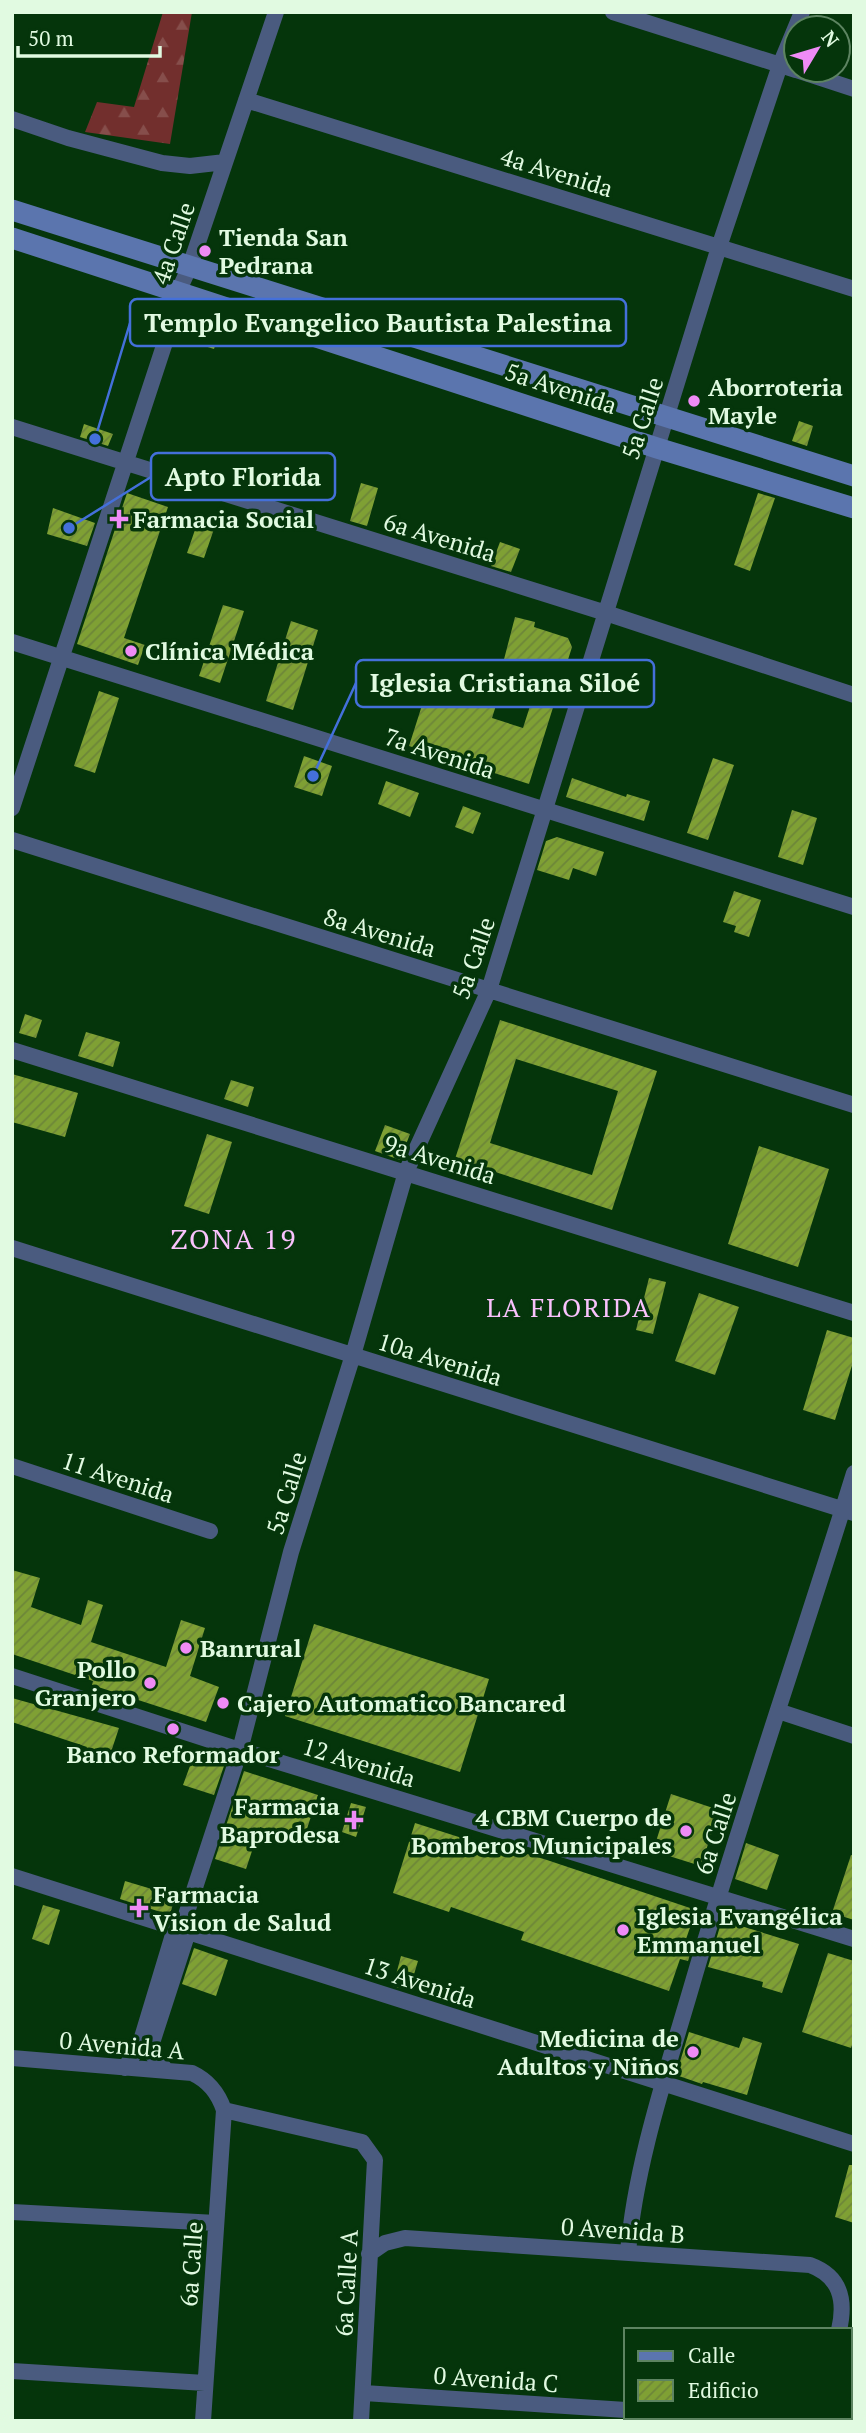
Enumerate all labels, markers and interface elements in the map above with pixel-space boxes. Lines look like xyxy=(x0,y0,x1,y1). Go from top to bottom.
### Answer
scale bar xyxy=(18,14,159,58)
north arrow xyxy=(782,14,852,84)
text: 50 m xyxy=(28,24,74,52)
text: N xyxy=(817,25,845,52)
street label: 4a Avenida xyxy=(497,140,617,204)
street label: 4a Calle xyxy=(144,198,202,288)
place label: Tienda San Pedrana xyxy=(219,221,348,281)
marker: Tienda San Pedrana xyxy=(197,243,213,259)
callout: Templo Evangelico Bautista Palestina xyxy=(130,299,626,346)
text: Templo Evangelico Bautista Palestina xyxy=(144,305,613,339)
street label: 5a Avenida xyxy=(501,355,621,421)
place label: Aborroteria Mayle xyxy=(708,371,843,431)
street label: 5a Calle xyxy=(614,373,670,463)
marker: Aborroteria Mayle xyxy=(686,393,702,409)
callout: Apto Florida xyxy=(151,453,335,500)
text: Apto Florida xyxy=(165,459,322,493)
place label: Farmacia Social xyxy=(133,503,314,535)
street label: 6a Avenida xyxy=(380,505,500,569)
marker: Farmacia Social xyxy=(111,511,127,527)
place label: Clínica Médica xyxy=(145,635,315,667)
marker: Clínica Médica xyxy=(123,643,139,659)
callout: Iglesia Cristiana Siloé xyxy=(356,660,654,707)
text: Iglesia Cristiana Siloé xyxy=(370,665,640,699)
street label: 7a Avenida xyxy=(381,720,499,786)
street label: 8a Avenida xyxy=(320,900,440,964)
street label: 5a Calle xyxy=(444,913,502,1003)
street label: 9a Avenida xyxy=(380,1127,500,1191)
district label: ZONA 19 xyxy=(171,1220,297,1257)
district label: LA FLORIDA xyxy=(486,1290,652,1324)
street label: 10a Avenida xyxy=(374,1325,506,1393)
street label: 11 Avenida xyxy=(58,1444,178,1510)
street label: 5a Calle xyxy=(258,1448,314,1538)
place label: Banrural xyxy=(200,1632,301,1664)
marker: Banrural xyxy=(178,1640,194,1656)
place label: Pollo Granjero xyxy=(35,1653,136,1713)
marker: Pollo Granjero xyxy=(142,1675,158,1691)
place label: Cajero Automatico Bancared xyxy=(237,1687,566,1719)
marker: Cajero Automatico Bancared xyxy=(215,1695,231,1711)
marker: Banco Reformador xyxy=(165,1721,181,1737)
street label: 12 Avenida xyxy=(299,1730,419,1794)
place label: Banco Reformador xyxy=(66,1738,280,1770)
street label: 6a Calle xyxy=(687,1788,743,1878)
place label: Farmacia Baprodesa xyxy=(220,1790,341,1850)
place label: 4 CBM Cuerpo de Bomberos Municipales xyxy=(411,1801,672,1861)
marker: Farmacia Baprodesa xyxy=(346,1812,362,1828)
marker: 4 CBM Cuerpo de Bomberos Municipales xyxy=(678,1823,694,1839)
place label: Farmacia Vision de Salud xyxy=(153,1878,332,1938)
marker: Farmacia Vision de Salud xyxy=(131,1900,147,1916)
place label: Iglesia Evangélica Emmanuel xyxy=(637,1900,843,1960)
marker: Iglesia Evangélica Emmanuel xyxy=(615,1922,631,1938)
street label: 13 Avenida xyxy=(360,1949,480,2015)
place label: Medicina de Adultos y Niños xyxy=(497,2022,679,2082)
street label: 0 Avenida A xyxy=(58,2024,186,2066)
marker: Medicina de Adultos y Niños xyxy=(685,2044,701,2060)
street label: 0 Avenida B xyxy=(560,2210,686,2250)
street label: 6a Calle xyxy=(172,2221,210,2307)
street label: 6a Calle A xyxy=(327,2228,365,2337)
legend xyxy=(624,2328,852,2419)
text: Calle xyxy=(688,2341,735,2369)
street label: 0 Avenida C xyxy=(433,2359,559,2399)
text: Edificio xyxy=(688,2376,759,2404)

